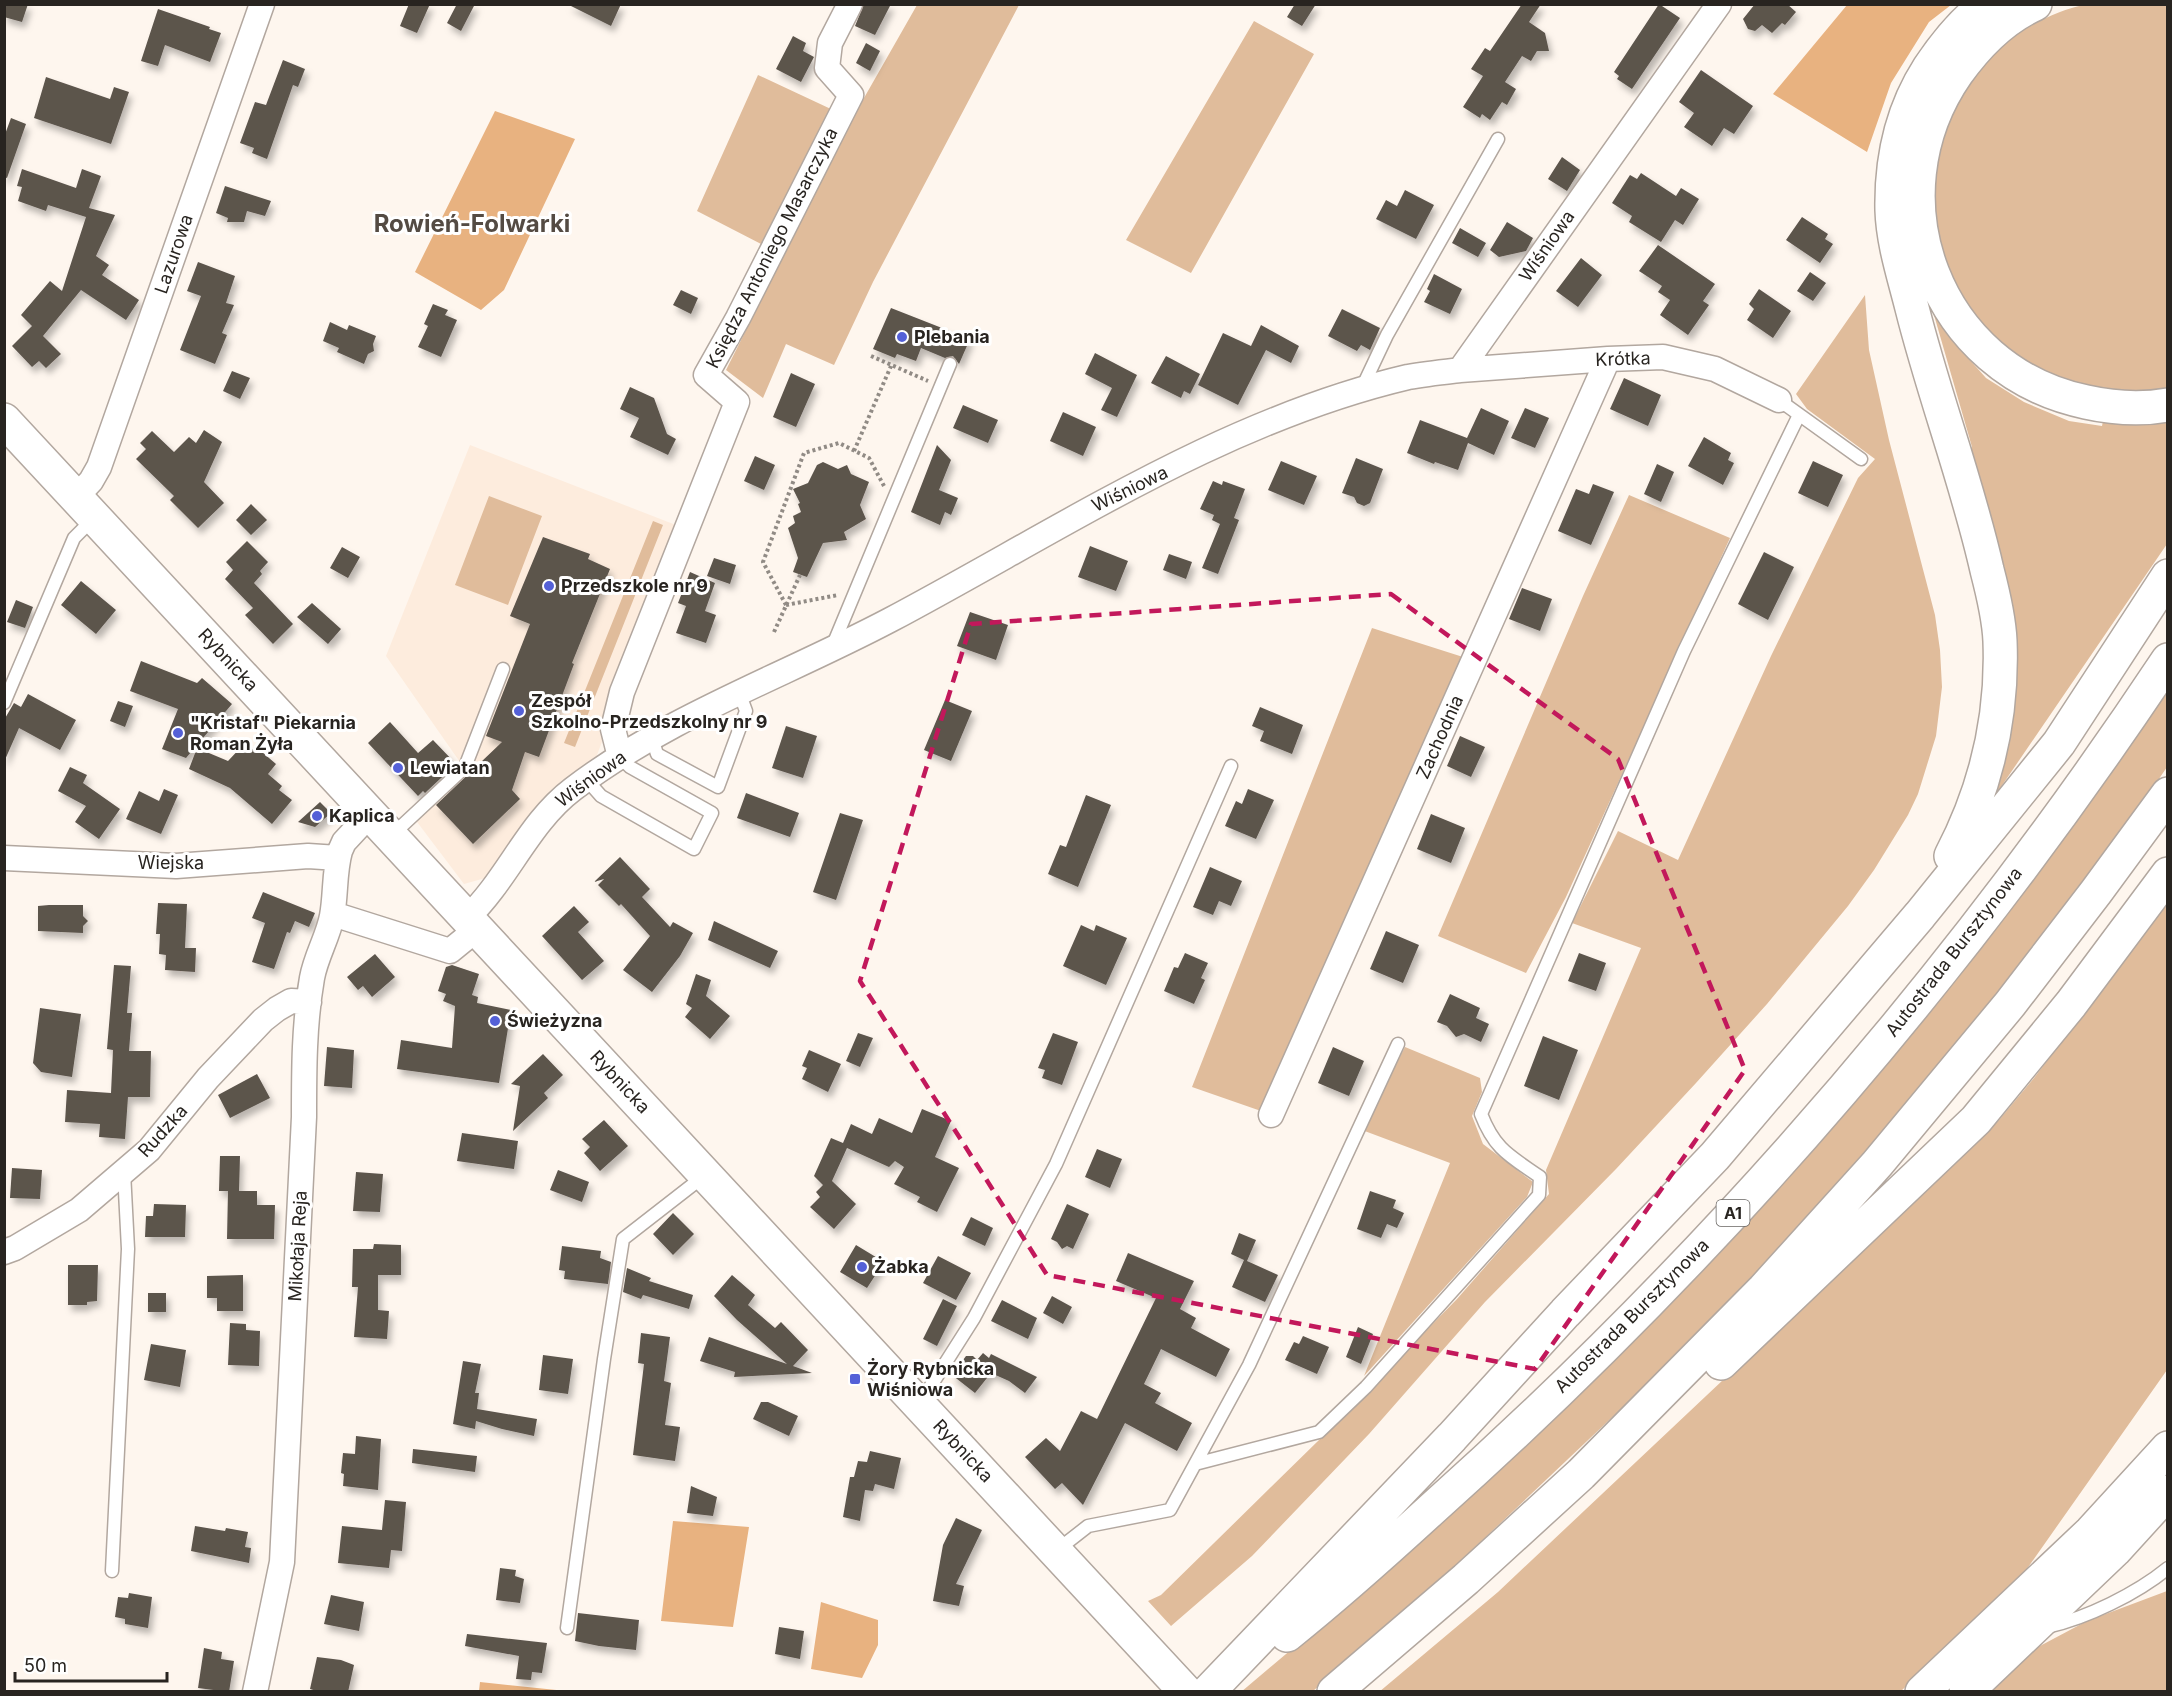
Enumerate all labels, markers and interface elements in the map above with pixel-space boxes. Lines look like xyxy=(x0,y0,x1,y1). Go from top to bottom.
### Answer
street label: Księdza Antoniego Masarczyka xyxy=(702,124,842,372)
street label: Wiśniowa xyxy=(1514,206,1579,285)
district label: Rowień-Folwarki xyxy=(374,209,570,238)
street label: Lazurowa xyxy=(150,211,197,296)
place label: Plebania xyxy=(914,326,990,347)
marker: Plebania xyxy=(895,330,909,344)
street label: Krótka xyxy=(1595,347,1651,370)
street label: Wiśniowa xyxy=(1088,461,1171,516)
place label: Przedszkole nr 9 xyxy=(561,575,708,596)
marker: Przedszkole nr 9 xyxy=(542,579,556,593)
street label: Rybnicka xyxy=(194,624,263,695)
place label: Zespół Szkolno-Przedszkolny nr 9 xyxy=(531,690,768,732)
street label: Zachodnia xyxy=(1412,692,1467,782)
marker: Zespół Szkolno-Przedszkolny nr 9 xyxy=(512,704,526,718)
place label: "Kristaf" Piekarnia Roman Żyła xyxy=(190,712,356,754)
marker: "Kristaf" Piekarnia Roman Żyła xyxy=(171,726,185,740)
street label: Wiśniowa xyxy=(551,746,630,811)
place label: Lewiatan xyxy=(410,757,490,778)
marker: Lewiatan xyxy=(391,761,405,775)
place label: Kaplica xyxy=(329,805,395,826)
marker: Kaplica xyxy=(310,809,324,823)
street label: Wiejska xyxy=(138,852,204,873)
street label: Autostrada Bursztynowa xyxy=(1881,863,2026,1040)
place label: Świeżyzna xyxy=(507,1010,602,1031)
marker: Świeżyzna xyxy=(488,1014,502,1028)
street label: Rybnicka xyxy=(586,1046,655,1117)
street label: Rudzka xyxy=(134,1100,192,1161)
street label: Mikołaja Reja xyxy=(284,1190,311,1302)
road number: A1 xyxy=(1716,1200,1750,1226)
street label: Autostrada Bursztynowa xyxy=(1550,1234,1713,1397)
place label: Żabka xyxy=(874,1256,929,1277)
marker: Żabka xyxy=(855,1260,869,1274)
place label: Żory Rybnicka Wiśniowa xyxy=(867,1358,994,1400)
marker: Żory Rybnicka Wiśniowa xyxy=(848,1372,862,1386)
street label: Rybnicka xyxy=(929,1415,998,1486)
scale bar xyxy=(15,1645,166,1683)
text: 50 m xyxy=(24,1655,67,1676)

